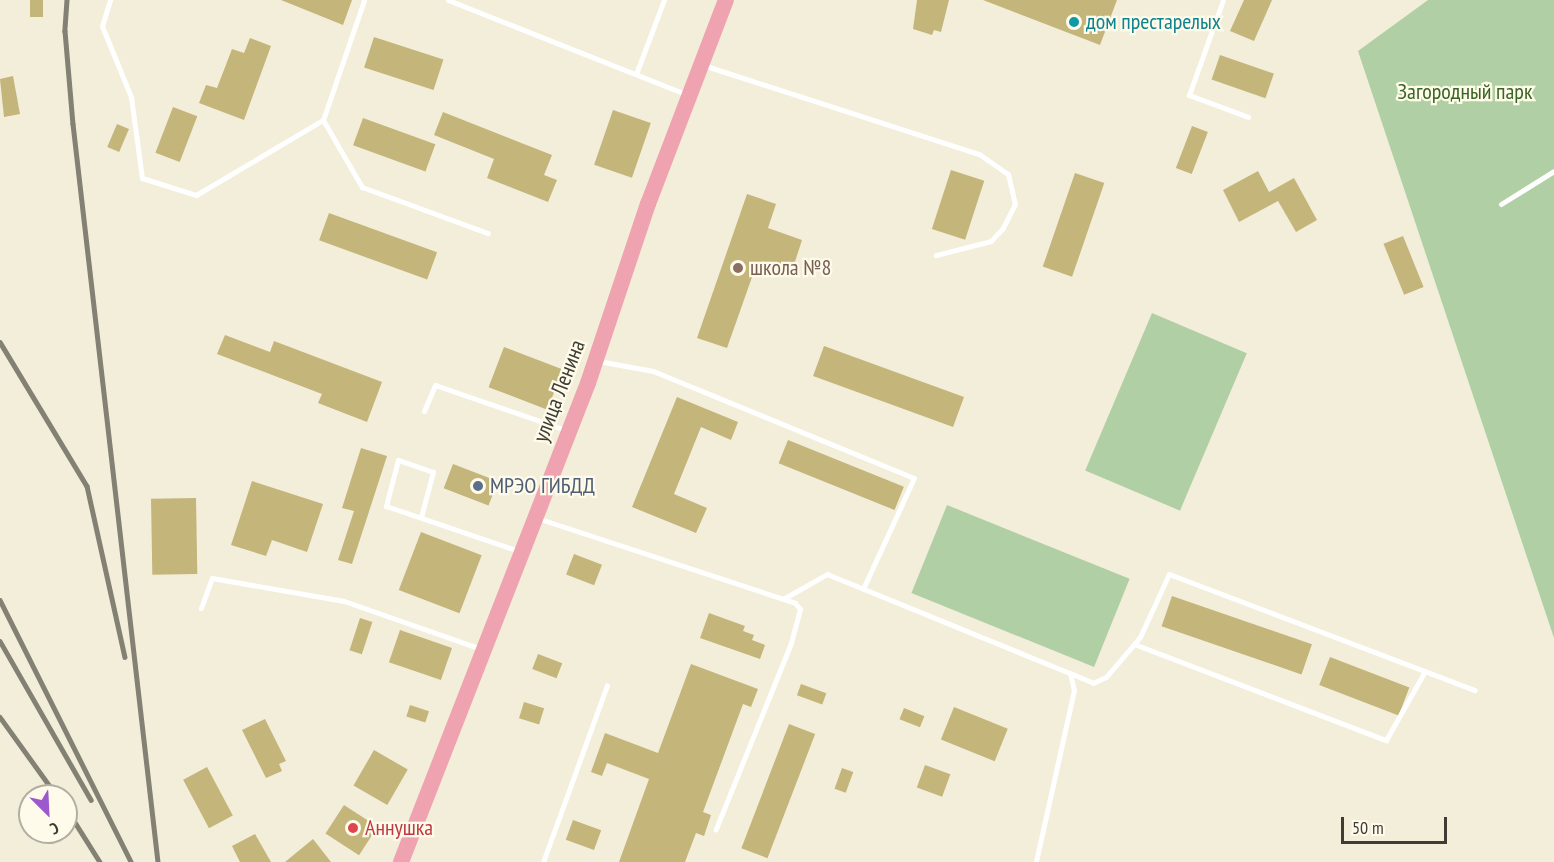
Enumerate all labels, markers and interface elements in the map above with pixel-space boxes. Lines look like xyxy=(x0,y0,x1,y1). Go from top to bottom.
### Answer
place label: дом престарелых xyxy=(1086,9,1221,35)
marker: дом престарелых xyxy=(1067,15,1081,29)
park label: Загородный парк xyxy=(1398,79,1532,105)
place label: школа №8 xyxy=(750,255,831,281)
marker: школа №8 xyxy=(731,261,745,275)
street label: улица Ленина xyxy=(527,336,591,446)
place label: МРЭО ГИБДД xyxy=(490,473,595,499)
marker: МРЭО ГИБДД xyxy=(471,479,485,493)
north arrow xyxy=(18,784,78,844)
scale bar xyxy=(1344,805,1450,843)
place label: Аннушка xyxy=(365,815,433,841)
text: 50 m xyxy=(1352,816,1384,839)
text: С xyxy=(47,818,62,839)
marker: Аннушка xyxy=(346,821,360,835)

